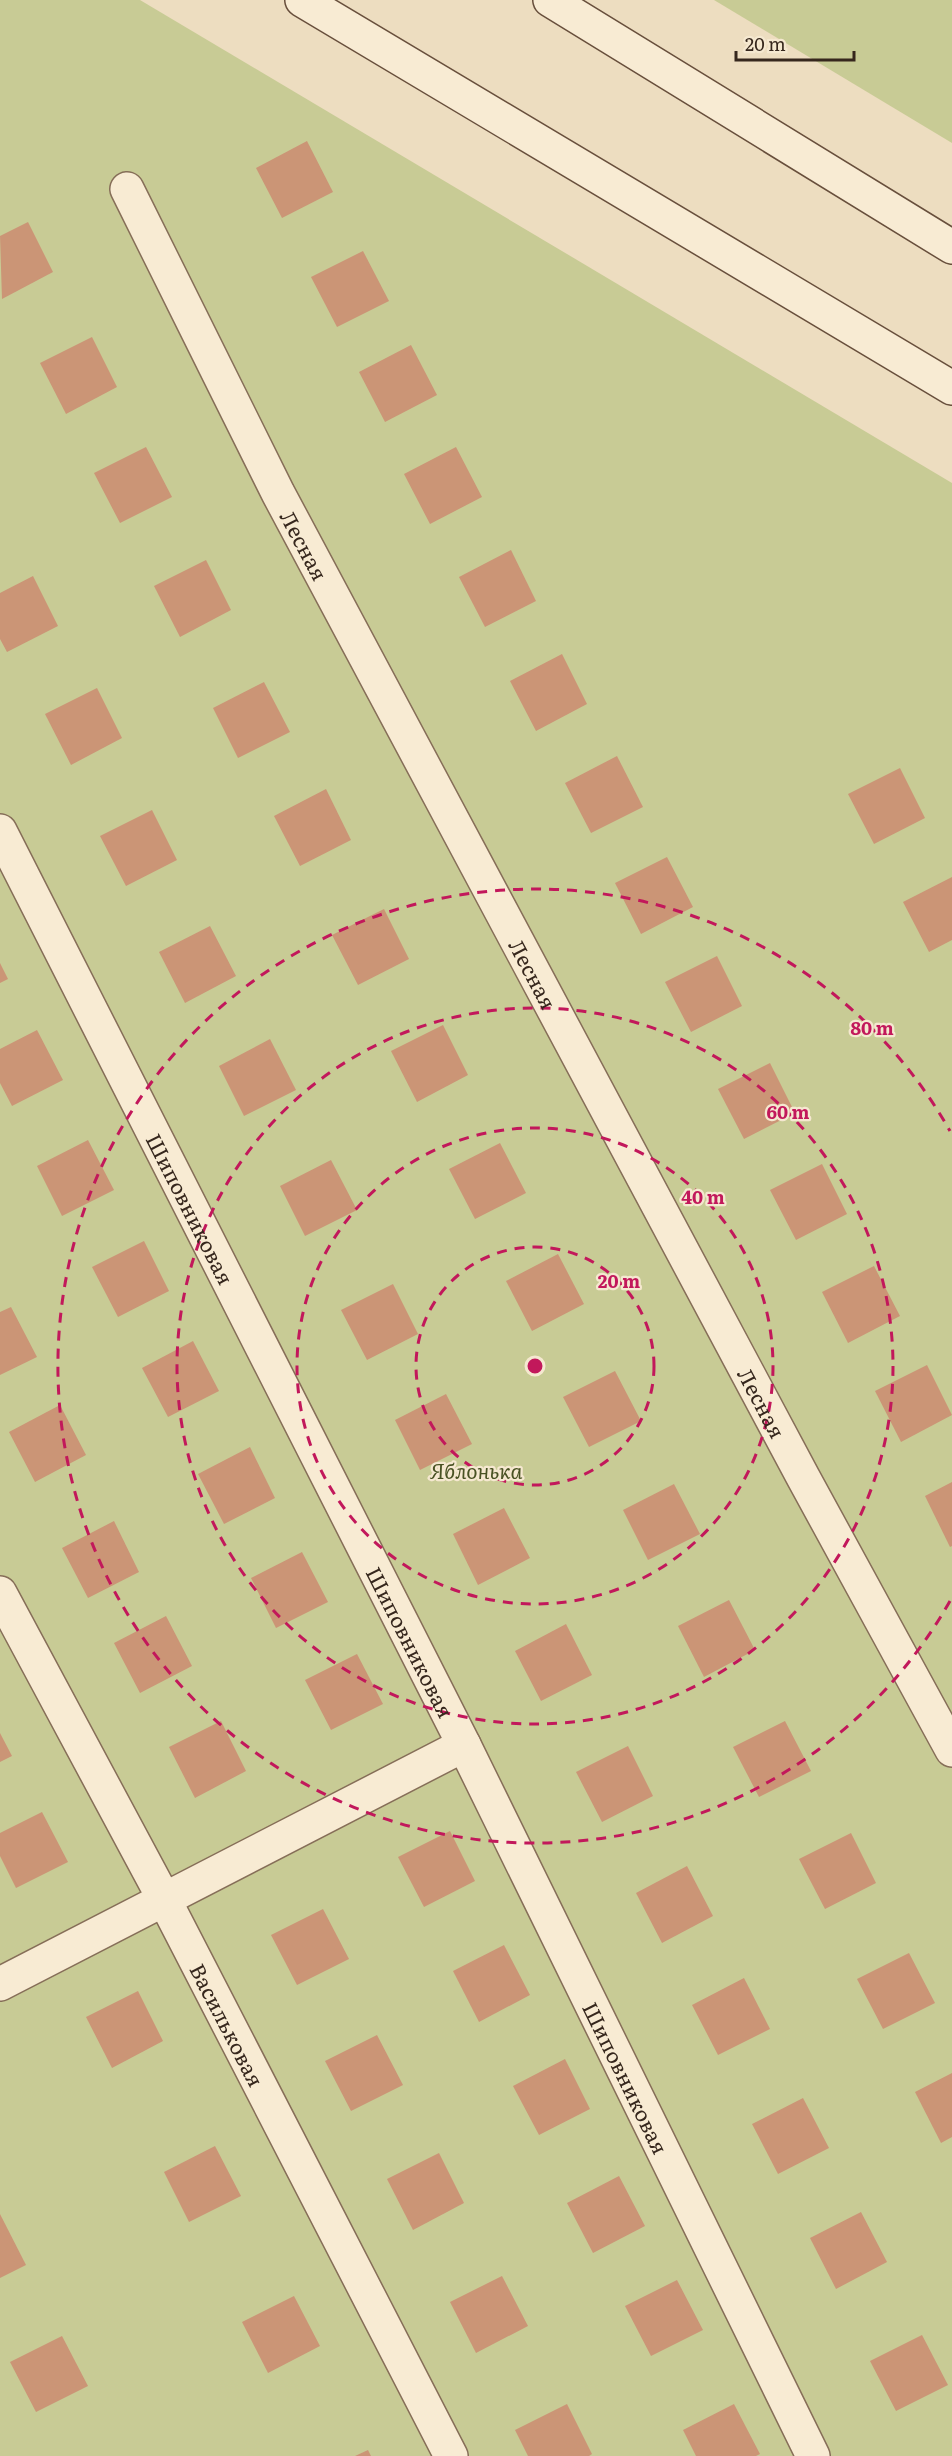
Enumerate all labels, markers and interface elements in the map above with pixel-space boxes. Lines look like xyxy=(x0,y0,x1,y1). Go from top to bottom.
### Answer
scale bar xyxy=(736,24,854,62)
text: 20 m xyxy=(745,30,786,57)
street label: Лесная xyxy=(274,504,337,585)
street label: Лесная xyxy=(503,933,566,1014)
text: 80 m xyxy=(850,1014,894,1041)
text: 60 m xyxy=(766,1098,810,1125)
street label: Шиповниковая xyxy=(140,1127,243,1289)
text: 40 m xyxy=(681,1183,725,1210)
text: 20 m xyxy=(598,1267,640,1294)
centre of rings xyxy=(525,1356,545,1376)
street label: Лесная xyxy=(732,1362,795,1443)
park label: Яблонька xyxy=(429,1454,523,1485)
street label: Шиповниковая xyxy=(360,1561,463,1723)
street label: Васильковая xyxy=(184,1957,273,2091)
street label: Шиповниковая xyxy=(577,1996,678,2158)

